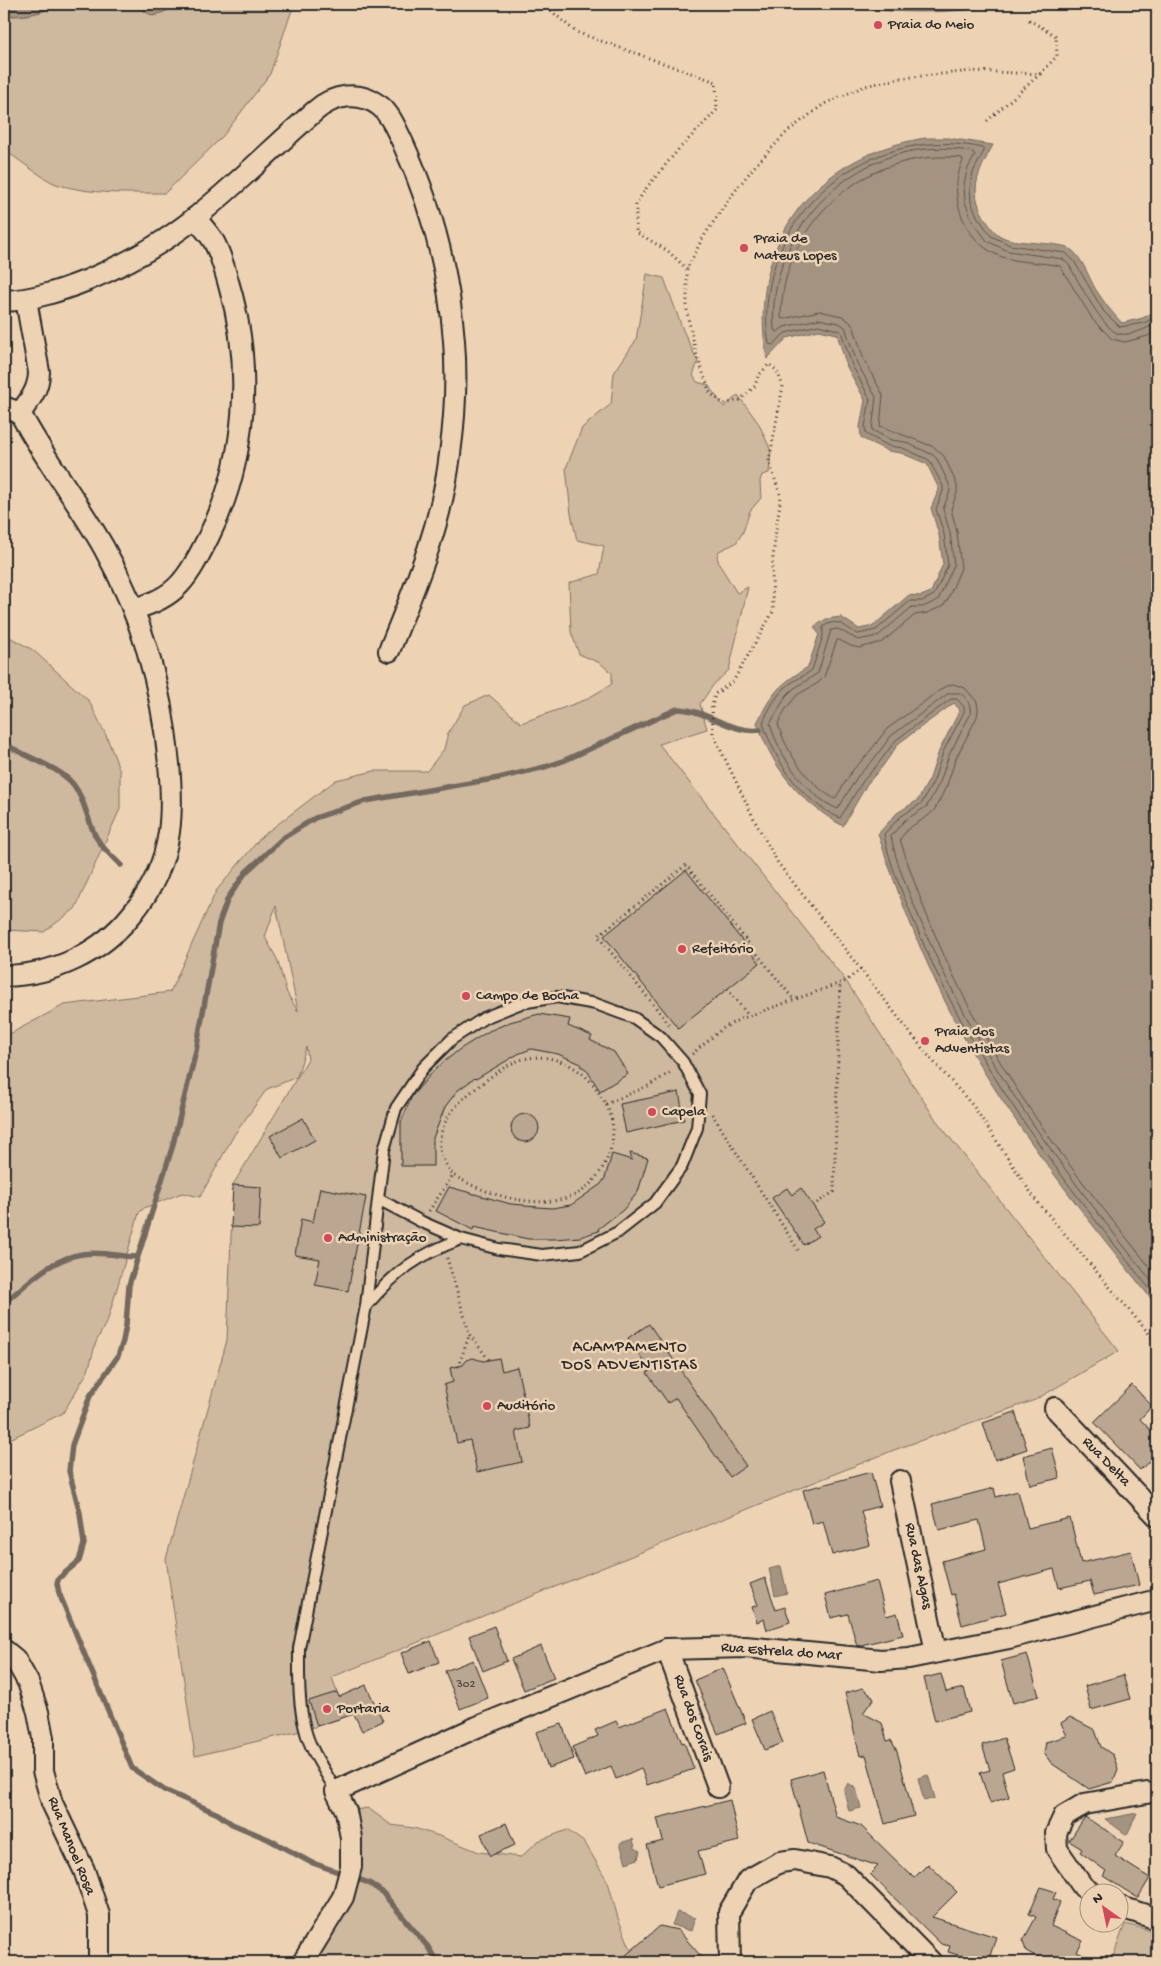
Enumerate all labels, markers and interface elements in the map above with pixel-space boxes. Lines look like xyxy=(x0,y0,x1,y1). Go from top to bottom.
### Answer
place label: Praia do Meio xyxy=(887,16,975,34)
marker: Praia do Meio xyxy=(872,19,884,31)
place label: Praia de Mateus Lopes xyxy=(753,230,837,265)
marker: Praia de Mateus Lopes xyxy=(738,242,750,254)
place label: Refeitório xyxy=(692,940,754,958)
marker: Refeitório xyxy=(676,943,688,955)
place label: Campo de Bocha xyxy=(476,987,580,1005)
marker: Campo de Bocha xyxy=(460,990,472,1002)
place label: Praia dos Adventistas xyxy=(934,1023,1009,1058)
marker: Praia dos Adventistas xyxy=(919,1035,931,1047)
place label: Capela xyxy=(662,1103,706,1121)
marker: Capela xyxy=(646,1106,658,1118)
place label: Administração xyxy=(338,1229,427,1247)
marker: Administração xyxy=(322,1232,334,1244)
district label: ACAMPAMENTO DOS ADVENTISTAS xyxy=(561,1339,698,1376)
place label: Auditório xyxy=(497,1397,555,1415)
marker: Auditório xyxy=(481,1400,493,1412)
street label: Rua Delta xyxy=(1078,1433,1134,1491)
street label: Rua das Algas xyxy=(900,1521,936,1611)
street label: Rua Estrela do Mar xyxy=(720,1639,843,1665)
street label: Rua dos Corais xyxy=(669,1672,717,1764)
house number: 302 xyxy=(456,1678,476,1692)
place label: Portaria xyxy=(336,1700,390,1718)
marker: Portaria xyxy=(321,1703,333,1715)
street label: Rua Manoel Rosa xyxy=(43,1794,99,1898)
north arrow xyxy=(1078,1884,1128,1934)
text: N xyxy=(1090,1890,1107,1909)

